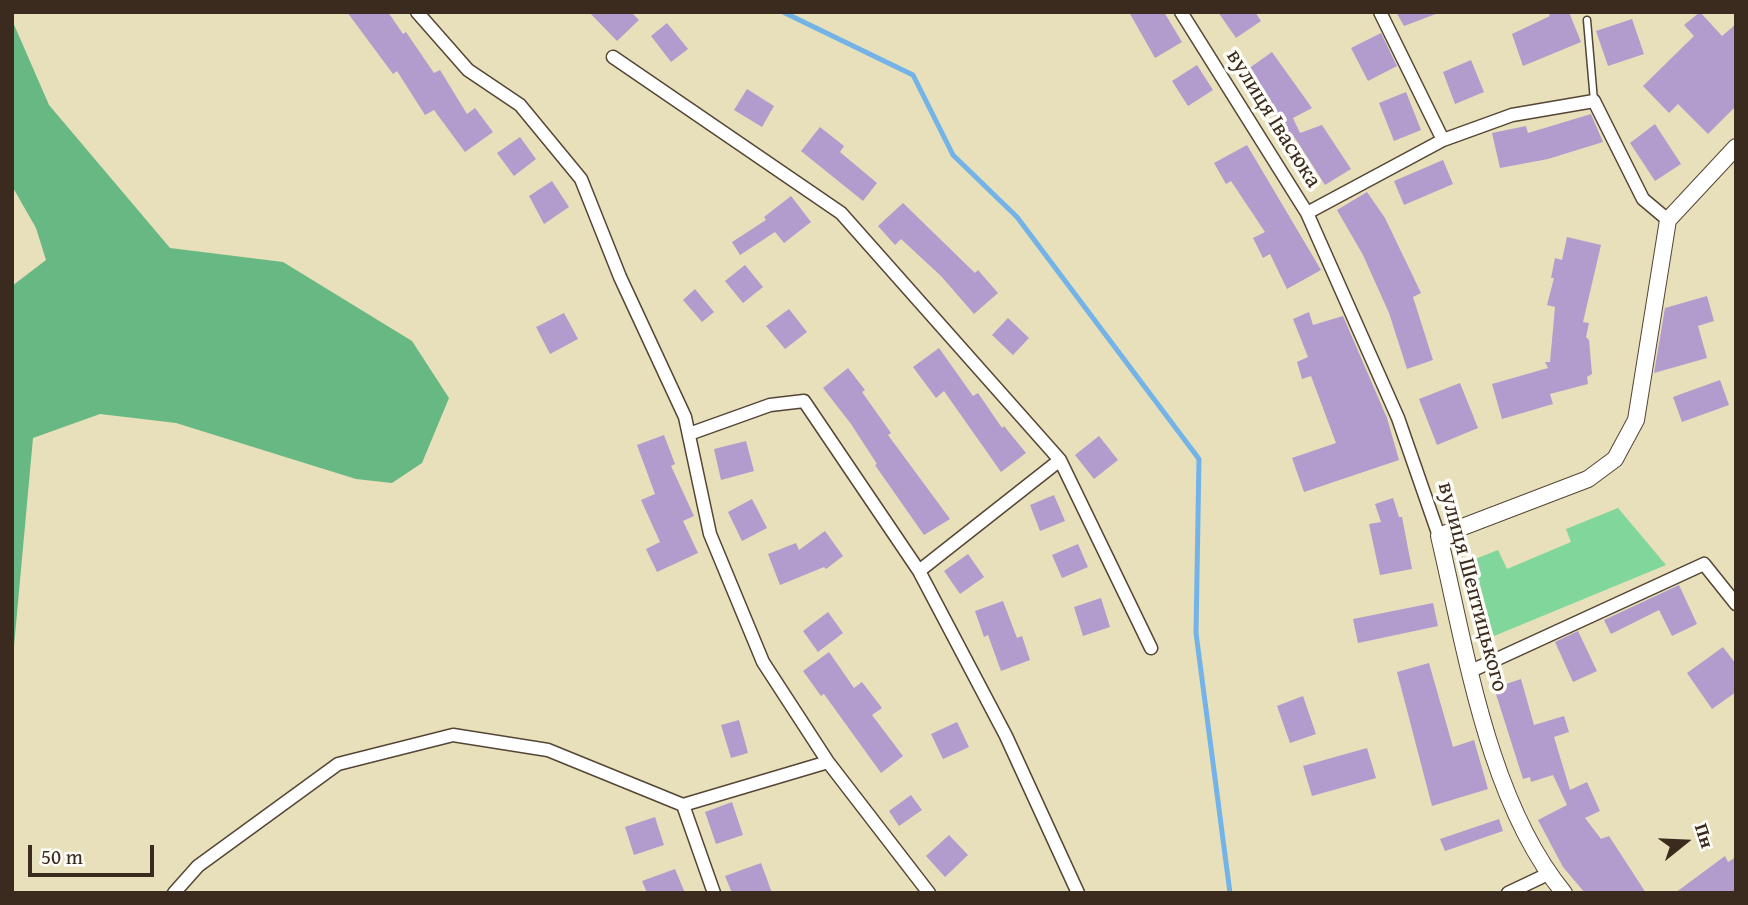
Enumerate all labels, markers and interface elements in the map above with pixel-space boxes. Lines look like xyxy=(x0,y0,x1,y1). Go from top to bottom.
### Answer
street label: вулиця Івасюка xyxy=(1219,45,1327,193)
street label: вулиця Шептицького xyxy=(1431,479,1513,695)
north arrow xyxy=(1650,807,1720,877)
text: Пн xyxy=(1688,820,1722,851)
scale bar xyxy=(32,832,158,876)
text: 50 m xyxy=(41,841,83,872)

